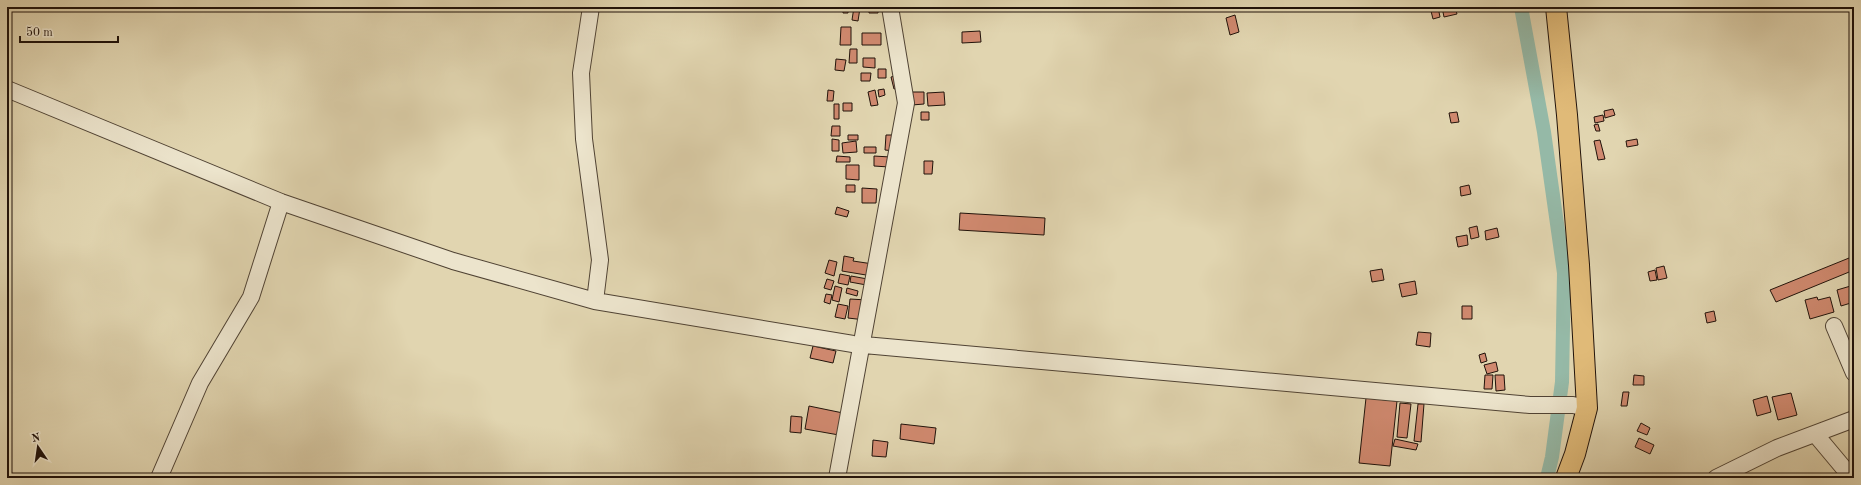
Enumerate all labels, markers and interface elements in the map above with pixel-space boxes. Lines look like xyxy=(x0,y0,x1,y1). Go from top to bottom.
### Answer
scale bar xyxy=(20,18,118,44)
text: 50 m xyxy=(26,26,53,39)
north arrow xyxy=(18,427,58,467)
text: N xyxy=(31,432,42,445)

